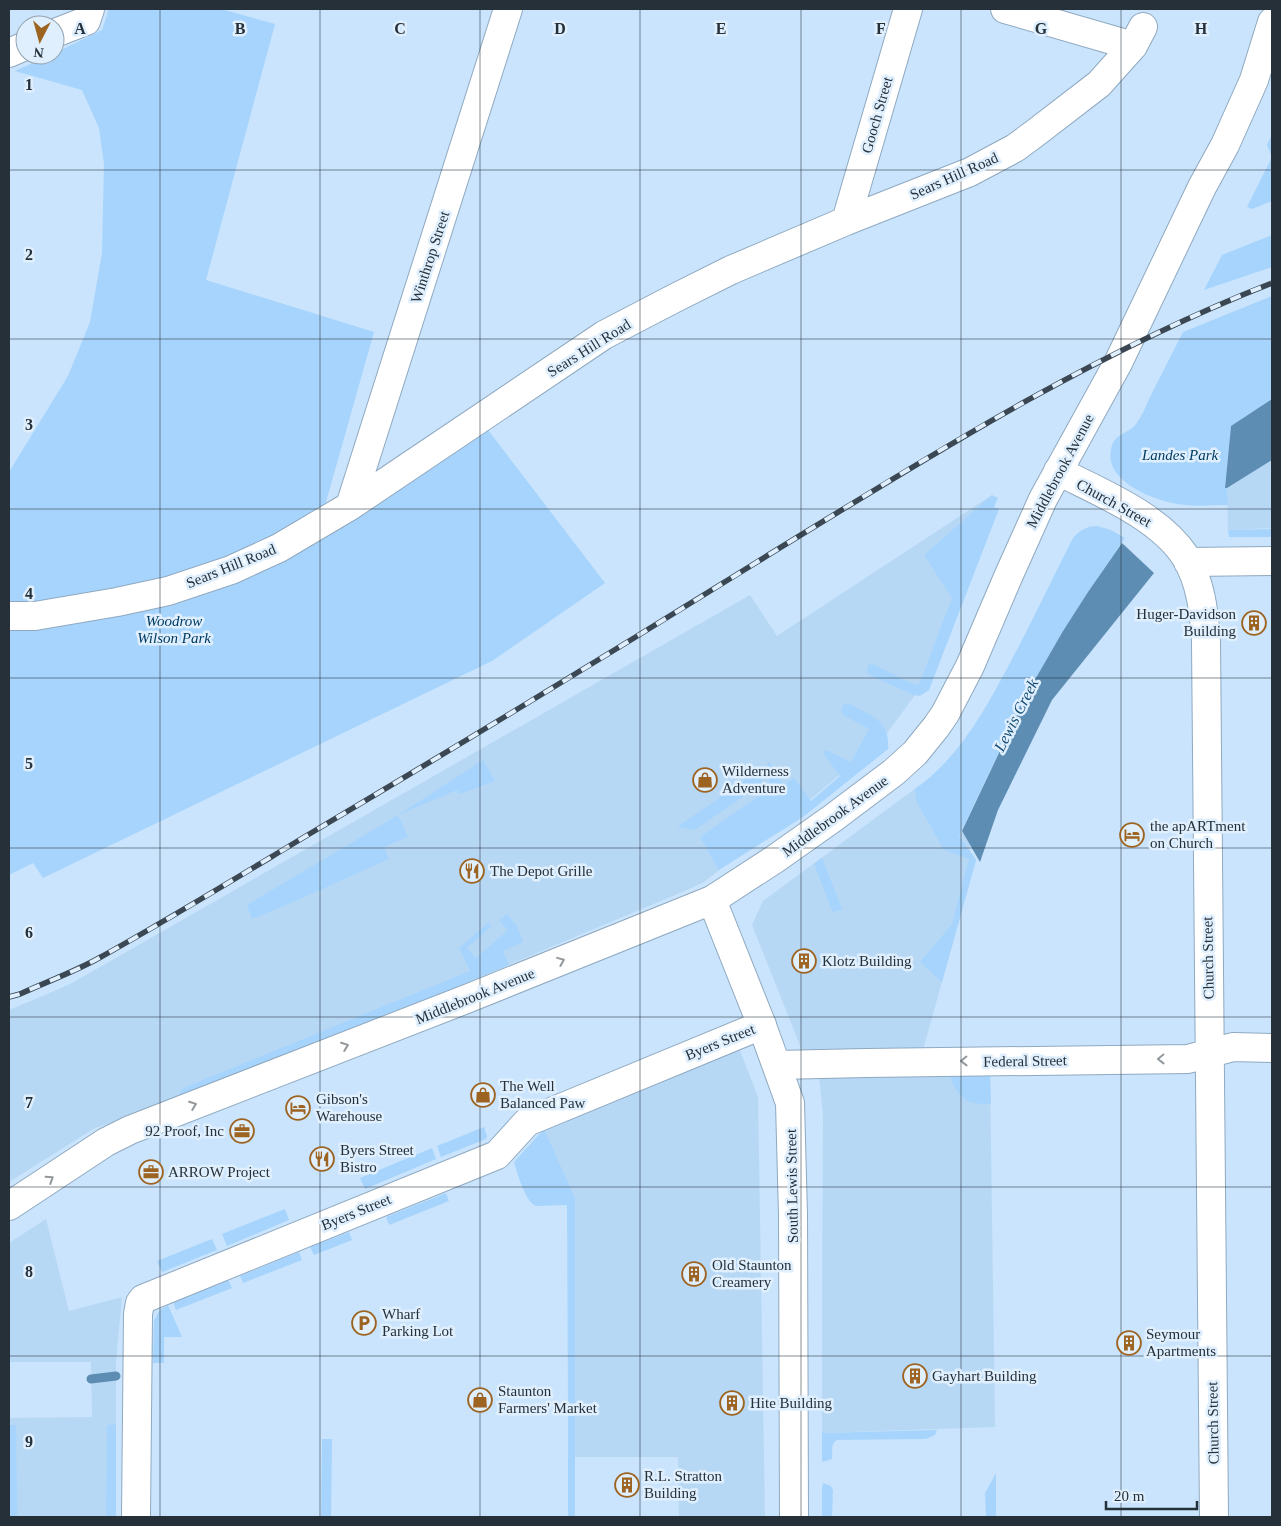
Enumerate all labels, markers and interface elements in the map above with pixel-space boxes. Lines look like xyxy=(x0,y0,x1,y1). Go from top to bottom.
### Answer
north arrow xyxy=(15,15,65,65)
text: A xyxy=(74,20,86,37)
text: B xyxy=(235,20,246,37)
text: C xyxy=(394,20,406,37)
text: D xyxy=(554,20,566,37)
text: E xyxy=(716,20,726,37)
text: F xyxy=(876,20,886,37)
text: G xyxy=(1035,20,1048,37)
text: H xyxy=(1195,20,1208,37)
text: N xyxy=(33,44,45,60)
street label: Gooch Street xyxy=(858,74,896,155)
text: 1 xyxy=(25,76,33,93)
street label: Sears Hill Road xyxy=(907,149,1001,203)
street label: Winthrop Street xyxy=(408,208,453,305)
text: 2 xyxy=(25,246,33,263)
street label: Sears Hill Road xyxy=(544,316,634,380)
street label: Middlebrook Avenue xyxy=(1023,411,1097,531)
text: 3 xyxy=(25,416,33,433)
park label: Landes Park xyxy=(1141,447,1218,463)
street label: Church Street xyxy=(1074,476,1155,530)
street label: Sears Hill Road xyxy=(184,541,278,591)
text: 4 xyxy=(25,585,33,602)
place label: Huger-Davidson Building xyxy=(1136,606,1236,639)
building icon: Huger-Davidson Building xyxy=(1241,610,1267,636)
park label: Woodrow Wilson Park xyxy=(137,613,211,646)
water label: Lewis Creek xyxy=(990,675,1042,755)
text: 5 xyxy=(25,755,33,772)
place label: Wilderness Adventure xyxy=(722,763,789,796)
shop icon: Wilderness Adventure xyxy=(692,767,718,793)
street label: Middlebrook Avenue xyxy=(779,772,891,860)
place label: the apARTment on Church xyxy=(1150,818,1246,851)
hotel icon: the apARTment on Church xyxy=(1119,822,1145,848)
restaurant icon: The Depot Grille xyxy=(459,858,485,884)
place label: The Depot Grille xyxy=(490,863,593,879)
street label: Church Street xyxy=(1199,916,1217,1000)
text: 6 xyxy=(25,924,33,941)
building icon: Klotz Building xyxy=(791,948,817,974)
place label: Klotz Building xyxy=(822,953,912,969)
one-way arrow xyxy=(556,957,565,967)
street label: Middlebrook Avenue xyxy=(413,965,537,1027)
street label: Byers Street xyxy=(683,1020,758,1063)
one-way arrow xyxy=(340,1042,349,1053)
street label: Federal Street xyxy=(983,1052,1068,1070)
one-way arrow xyxy=(1157,1054,1165,1064)
one-way arrow xyxy=(960,1056,968,1066)
place label: The Well Balanced Paw xyxy=(500,1078,586,1111)
shop icon: The Well Balanced Paw xyxy=(470,1082,496,1108)
place label: Gibson's Warehouse xyxy=(316,1091,383,1124)
text: 7 xyxy=(25,1094,33,1111)
hotel icon: Gibson's Warehouse xyxy=(285,1095,311,1121)
one-way arrow xyxy=(189,1101,197,1111)
office icon: 92 Proof, Inc xyxy=(229,1118,255,1144)
place label: 92 Proof, Inc xyxy=(145,1123,224,1139)
street label: South Lewis Street xyxy=(783,1128,801,1243)
place label: Byers Street Bistro xyxy=(340,1142,415,1175)
restaurant icon: Byers Street Bistro xyxy=(309,1146,335,1172)
office icon: ARROW Project xyxy=(138,1159,164,1185)
place label: ARROW Project xyxy=(168,1164,271,1180)
one-way arrow xyxy=(44,1176,53,1185)
street label: Byers Street xyxy=(319,1190,394,1233)
place label: Old Staunton Creamery xyxy=(712,1257,792,1290)
building icon: Old Staunton Creamery xyxy=(681,1261,707,1287)
text: 8 xyxy=(25,1263,33,1280)
place label: Wharf Parking Lot xyxy=(382,1306,454,1339)
parking icon: Wharf Parking Lot xyxy=(351,1310,377,1336)
place label: Seymour Apartments xyxy=(1146,1326,1216,1359)
building icon: Seymour Apartments xyxy=(1116,1330,1142,1356)
building icon: Gayhart Building xyxy=(902,1363,928,1389)
place label: Gayhart Building xyxy=(932,1368,1037,1384)
street label: Church Street xyxy=(1204,1381,1222,1465)
place label: Staunton Farmers' Market xyxy=(498,1383,598,1416)
shop icon: Staunton Farmers' Market xyxy=(467,1387,493,1413)
building icon: Hite Building xyxy=(719,1390,745,1416)
place label: Hite Building xyxy=(750,1395,833,1411)
text: 9 xyxy=(25,1433,33,1450)
place label: R.L. Stratton Building xyxy=(644,1468,722,1501)
building icon: R.L. Stratton Building xyxy=(614,1472,640,1498)
scale bar xyxy=(1106,1478,1197,1510)
text: 20 m xyxy=(1114,1488,1145,1504)

